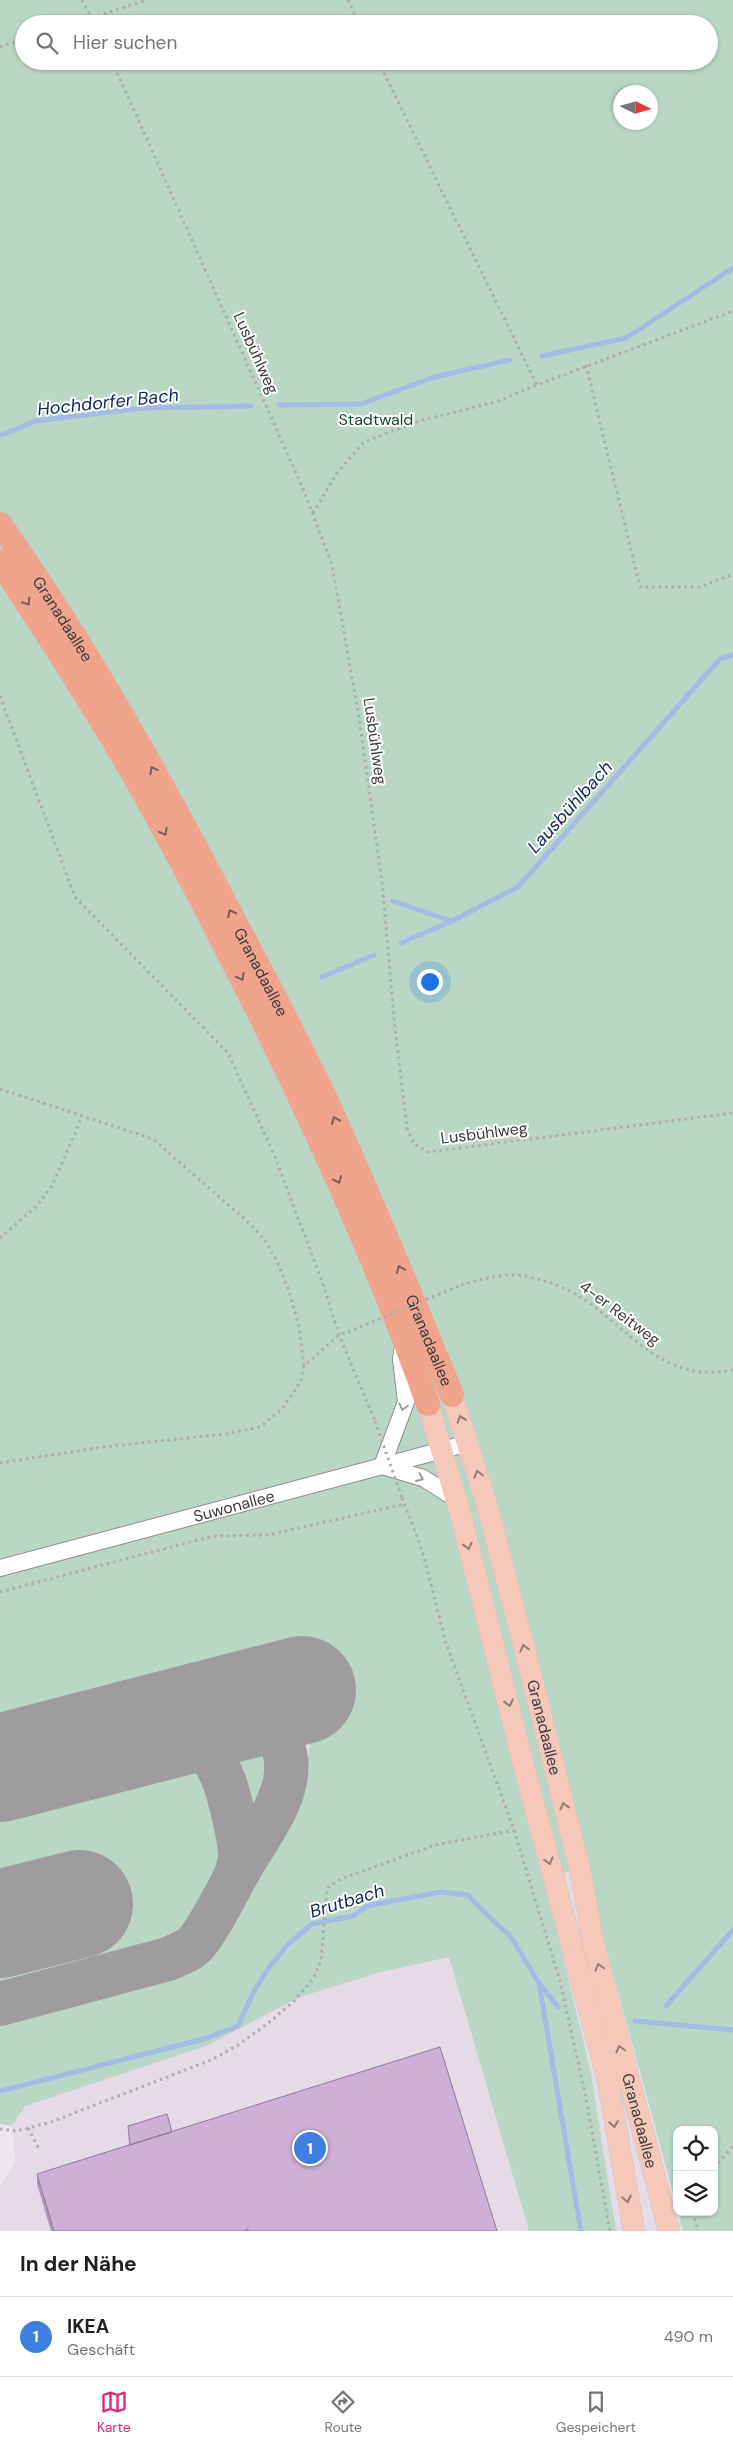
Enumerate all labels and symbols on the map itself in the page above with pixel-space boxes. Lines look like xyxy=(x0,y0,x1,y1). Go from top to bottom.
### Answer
north arrow xyxy=(613,85,658,130)
street label: Lusbühlweg xyxy=(229,309,283,397)
water label: Hochdorfer Bach xyxy=(36,383,180,421)
park label: Stadtwald xyxy=(339,409,413,430)
street label: Granadaallee xyxy=(28,572,98,666)
one-way arrow xyxy=(21,597,30,606)
street label: Lusbühlweg xyxy=(359,696,391,786)
water label: Lausbühlbach xyxy=(522,756,618,858)
one-way arrow xyxy=(149,766,159,775)
one-way arrow xyxy=(158,827,168,836)
one-way arrow xyxy=(227,909,237,918)
street label: Granadaallee xyxy=(229,924,293,1020)
your location xyxy=(417,969,443,995)
one-way arrow xyxy=(235,972,245,981)
one-way arrow xyxy=(331,1116,342,1125)
street label: Lusbühlweg xyxy=(439,1117,529,1149)
one-way arrow xyxy=(331,1175,342,1184)
one-way arrow xyxy=(395,1265,406,1274)
street label: 4-er Reitweg xyxy=(575,1276,665,1350)
street label: Granadaallee xyxy=(401,1291,458,1389)
one-way arrow xyxy=(398,1402,409,1411)
one-way arrow xyxy=(456,1415,466,1424)
one-way arrow xyxy=(473,1469,484,1478)
one-way arrow xyxy=(415,1472,424,1483)
street label: Suwonallee xyxy=(191,1485,277,1527)
one-way arrow xyxy=(463,1541,473,1549)
one-way arrow xyxy=(520,1645,530,1653)
street label: Granadaallee xyxy=(522,1677,566,1777)
one-way arrow xyxy=(503,1699,513,1707)
one-way arrow xyxy=(559,1801,570,1810)
one-way arrow xyxy=(543,1856,554,1865)
water label: Brutbach xyxy=(307,1878,387,1924)
one-way arrow xyxy=(594,1963,605,1972)
one-way arrow xyxy=(616,2045,626,2053)
street label: Granadaallee xyxy=(617,2071,663,2170)
one-way arrow xyxy=(609,2120,619,2129)
pin: 1 xyxy=(294,2129,326,2167)
one-way arrow xyxy=(621,2195,632,2204)

